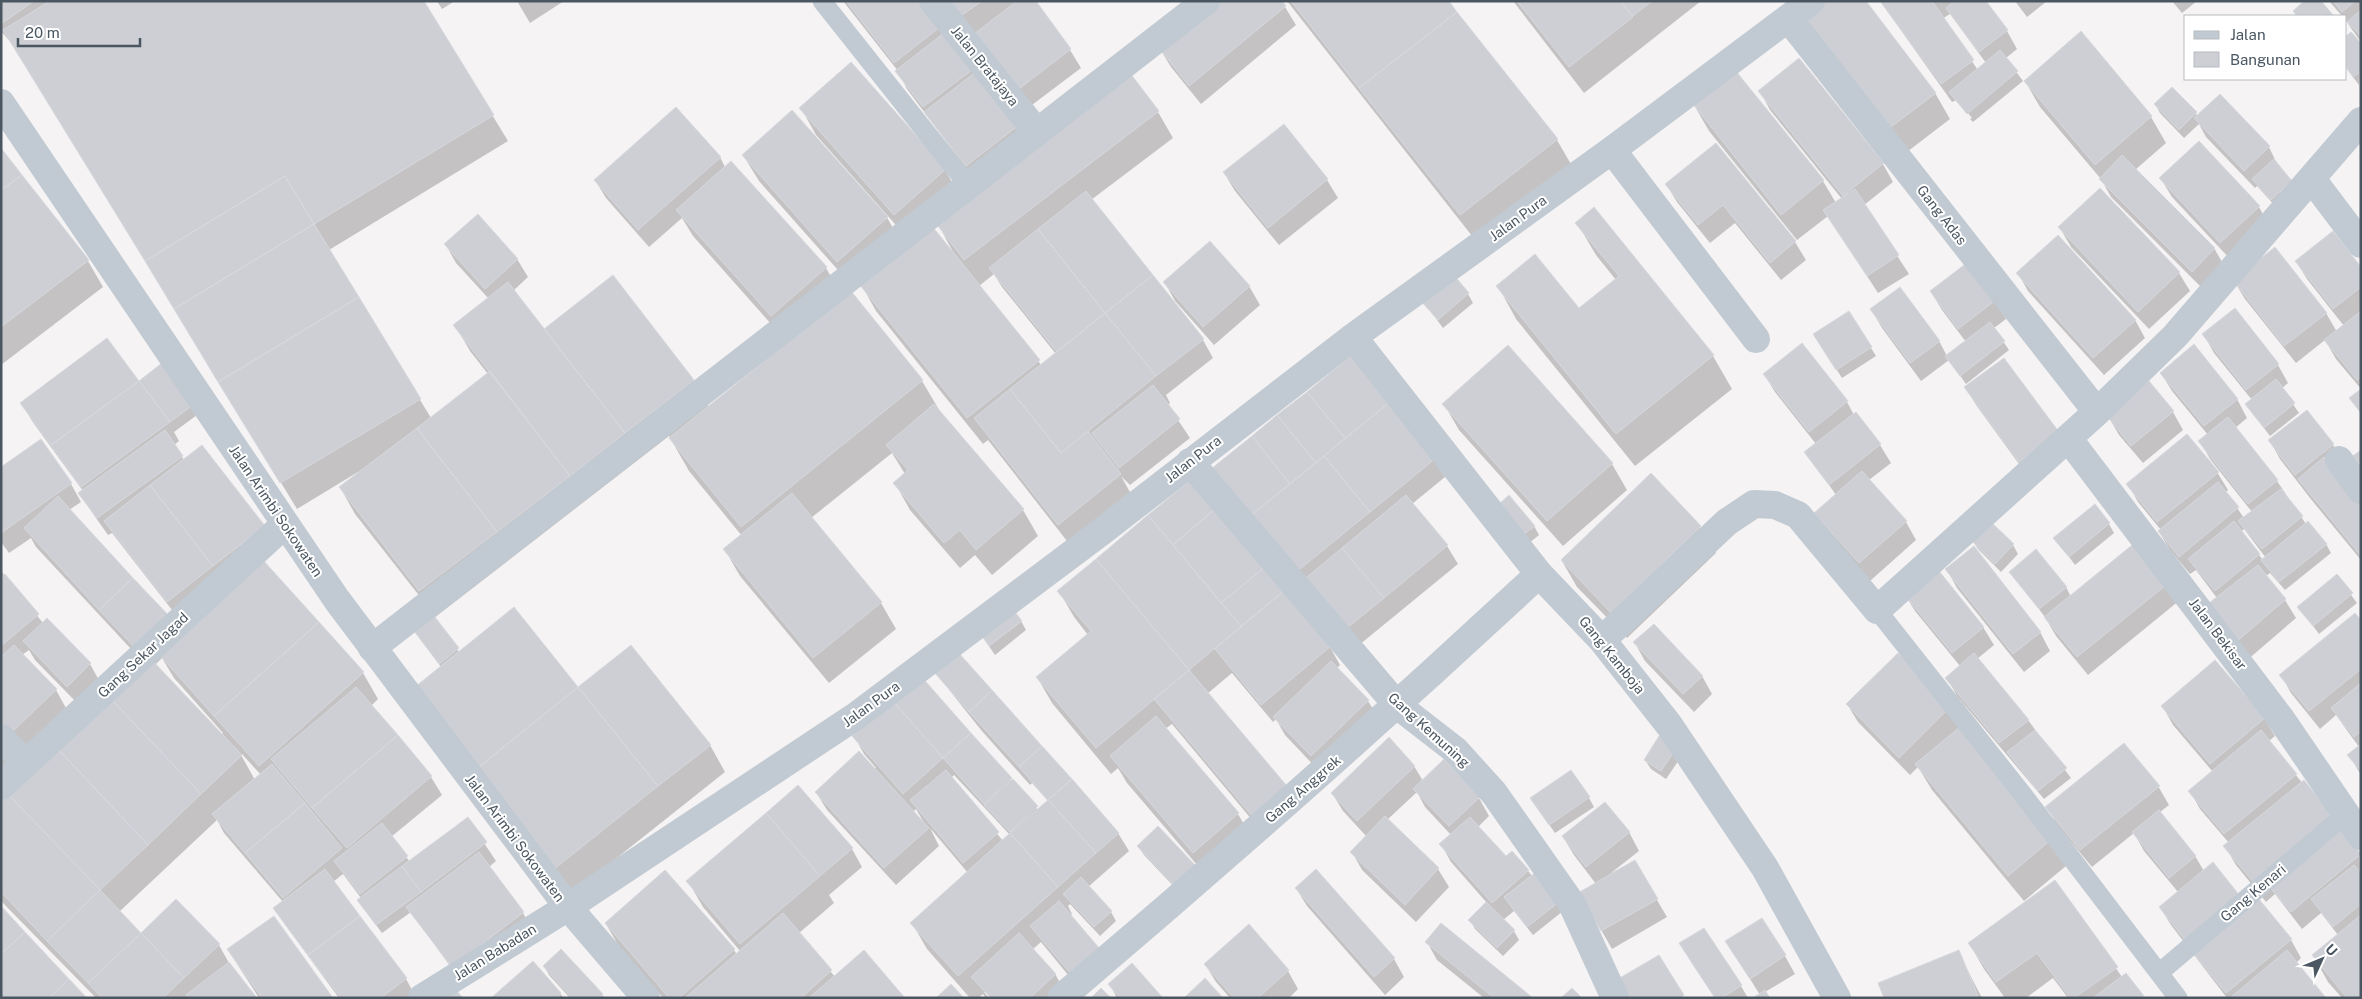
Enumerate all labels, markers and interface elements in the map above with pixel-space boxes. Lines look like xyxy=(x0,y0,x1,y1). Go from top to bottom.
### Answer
scale bar xyxy=(18,15,140,47)
legend xyxy=(2184,15,2347,80)
street label: Jalan Bratajaya xyxy=(948,23,1022,109)
text: 20 m xyxy=(25,24,60,41)
text: Jalan xyxy=(2230,26,2266,43)
text: Bangunan xyxy=(2230,51,2301,68)
street label: Gang Adas xyxy=(1914,182,1970,248)
street label: Jalan Pura xyxy=(1486,192,1550,244)
street label: Jalan Pura xyxy=(1162,432,1224,486)
street label: Jalan Arimbi Sokowaten xyxy=(226,442,326,580)
street label: Jalan Bekisar xyxy=(2186,595,2250,673)
street label: Gang Sekar Jagad xyxy=(95,609,191,701)
street label: Gang Kamboja xyxy=(1576,613,1648,697)
street label: Jalan Pura xyxy=(839,678,903,730)
street label: Gang Kemuning xyxy=(1385,689,1473,771)
street label: Gang Anggrek xyxy=(1262,752,1344,826)
street label: Jalan Arimbi Sokowaten xyxy=(462,771,568,905)
street label: Gang Kenari xyxy=(2217,861,2289,925)
street label: Jalan Babadan xyxy=(451,920,539,984)
north arrow xyxy=(2297,934,2347,984)
text: U xyxy=(2322,941,2341,959)

